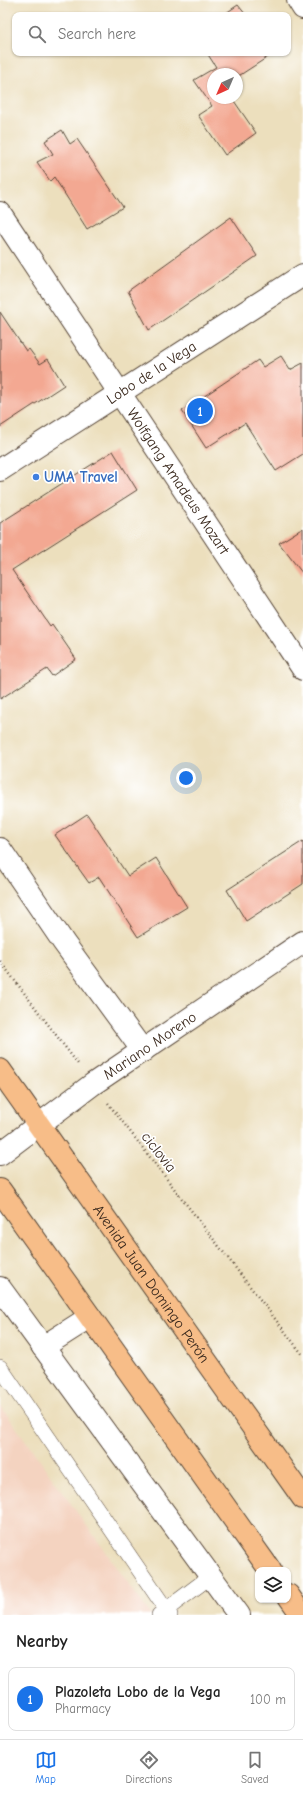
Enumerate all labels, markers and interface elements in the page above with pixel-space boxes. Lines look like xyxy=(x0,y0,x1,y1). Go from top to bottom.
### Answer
search box xyxy=(12,12,291,56)
icon: search xyxy=(26,23,48,45)
text: Search here xyxy=(58,25,136,43)
north arrow xyxy=(207,68,243,104)
street label: Lobo de la Vega xyxy=(103,337,200,408)
pin: 1 xyxy=(187,396,213,426)
street label: Wolfgang Amadeus Mozart xyxy=(123,405,234,558)
place label: UMA Travel xyxy=(44,468,118,486)
marker: UMA Travel xyxy=(31,472,41,482)
your location xyxy=(176,768,196,788)
street label: Mariano Moreno xyxy=(100,1008,200,1083)
street label: ciclovia xyxy=(138,1128,180,1176)
street label: Avenida Juan Domingo Perón xyxy=(89,1201,214,1366)
map controls xyxy=(255,1567,291,1603)
button: layers xyxy=(255,1567,291,1603)
text: Nearby xyxy=(16,1632,67,1651)
text: Plazoleta Lobo de la Vega xyxy=(55,1683,221,1701)
text: 1 xyxy=(27,1692,33,1707)
text: 100 m xyxy=(250,1692,286,1707)
text: Pharmacy xyxy=(55,1701,111,1716)
tab: Map xyxy=(35,1749,57,1786)
tab: Directions xyxy=(126,1749,172,1786)
tab: Saved xyxy=(241,1749,268,1786)

